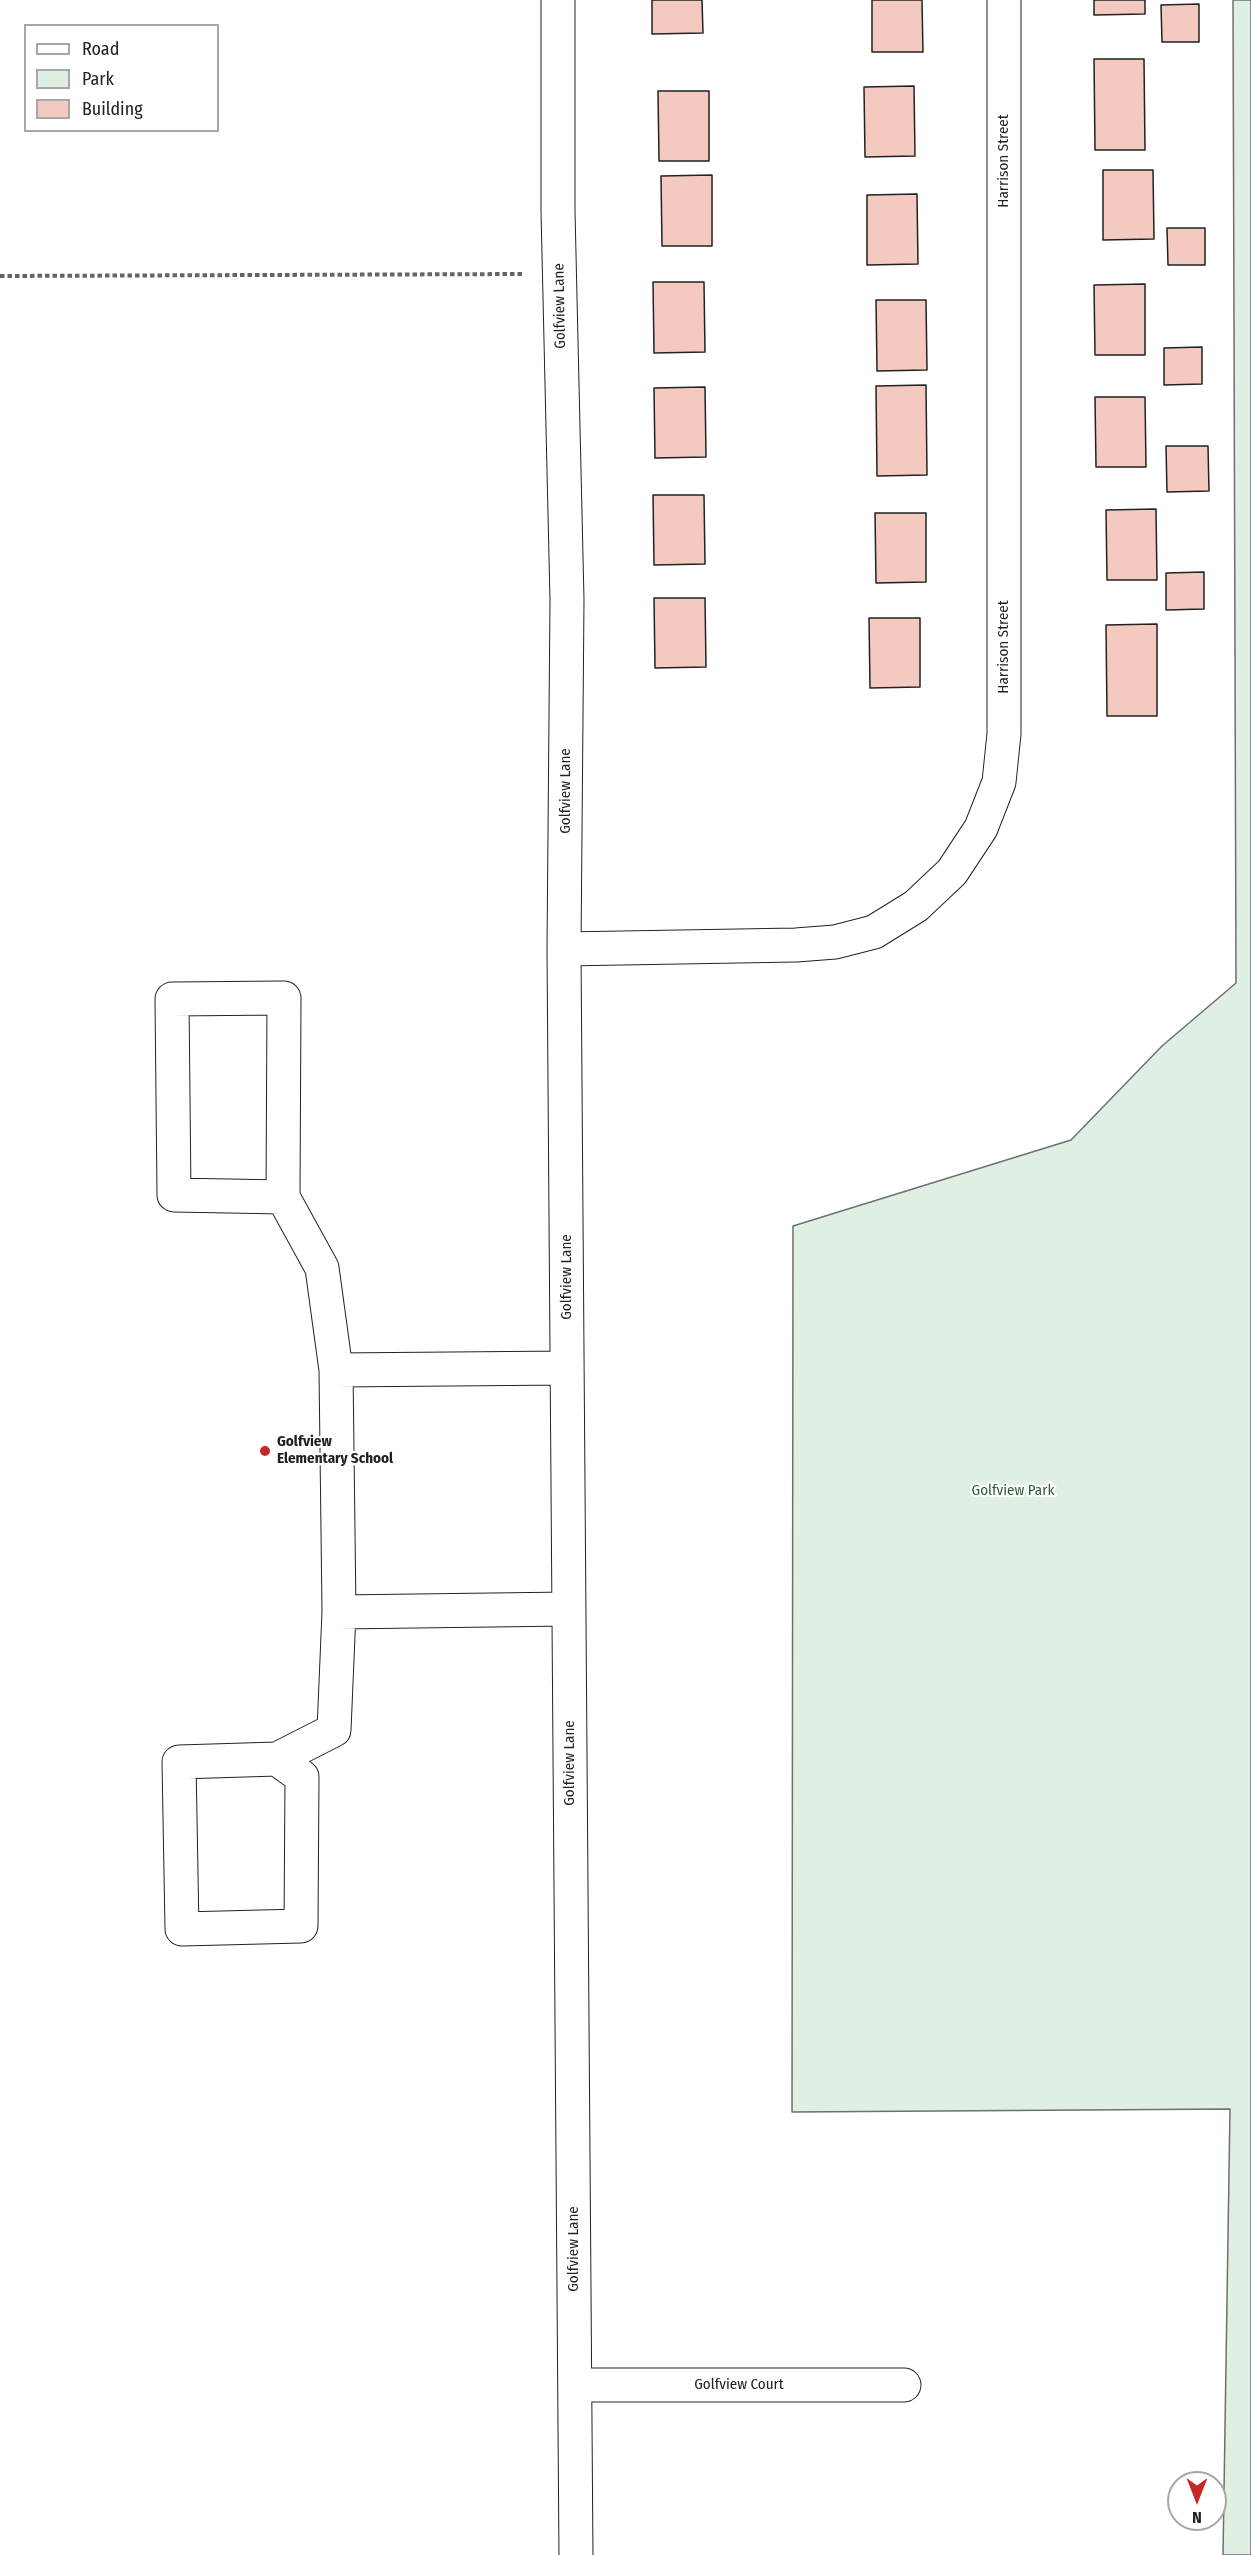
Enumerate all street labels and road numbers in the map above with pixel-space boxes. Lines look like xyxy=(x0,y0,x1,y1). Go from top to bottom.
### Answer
street label: Harrison Street xyxy=(995,114,1013,208)
street label: Golfview Lane xyxy=(550,263,570,349)
street label: Harrison Street xyxy=(995,600,1013,694)
street label: Golfview Lane xyxy=(557,748,575,834)
street label: Golfview Lane xyxy=(558,1234,576,1320)
street label: Golfview Lane xyxy=(561,1720,579,1806)
street label: Golfview Lane xyxy=(565,2206,583,2292)
street label: Golfview Court xyxy=(694,2376,784,2394)

